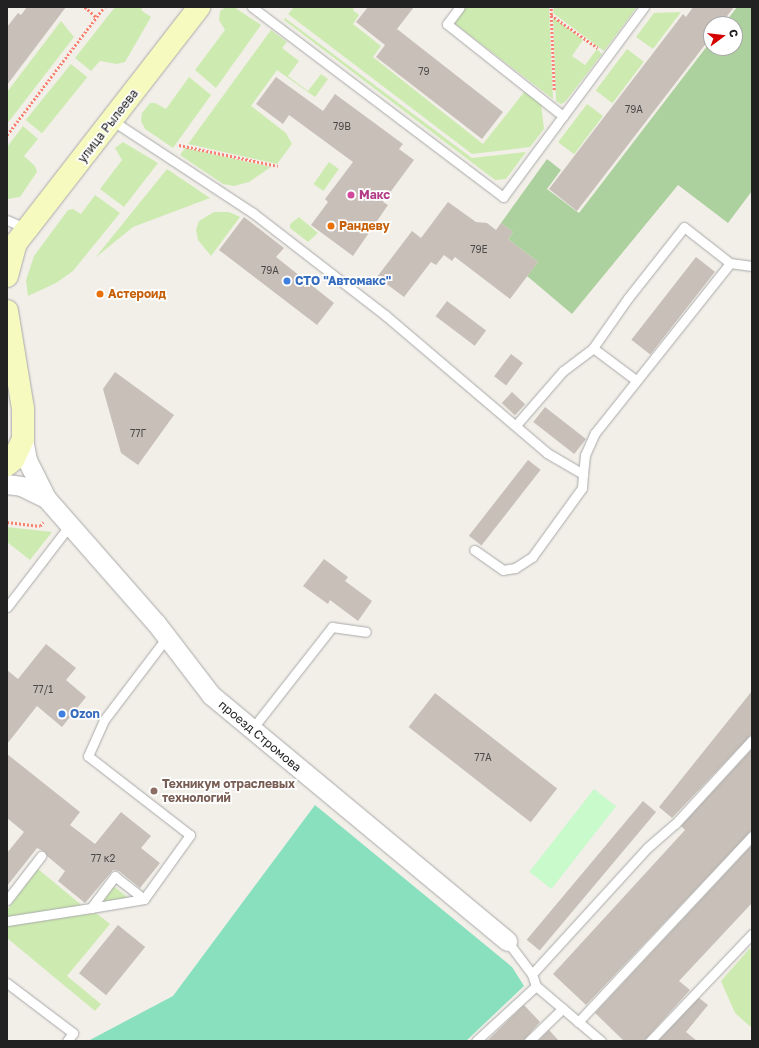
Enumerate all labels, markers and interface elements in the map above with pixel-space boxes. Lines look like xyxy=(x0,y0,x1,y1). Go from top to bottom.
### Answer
north arrow xyxy=(703,16,743,56)
text: С xyxy=(727,28,741,38)
house number: 79 xyxy=(418,66,430,78)
street label: улица Рылеева xyxy=(75,86,141,166)
house number: 79А xyxy=(625,104,643,116)
house number: 79В xyxy=(333,121,351,133)
place label: Макс xyxy=(359,188,390,202)
marker: Макс xyxy=(346,190,356,200)
place label: Рандеву xyxy=(339,219,390,233)
marker: Рандеву xyxy=(326,221,336,231)
house number: 79Е xyxy=(470,244,488,256)
house number: 79А xyxy=(261,265,279,277)
place label: СТО "Автомакс" xyxy=(295,274,391,288)
marker: СТО "Автомакс" xyxy=(282,276,292,286)
place label: Астероид xyxy=(108,287,166,301)
marker: Астероид xyxy=(95,289,105,299)
house number: 77Г xyxy=(130,428,146,440)
house number: 77/1 xyxy=(33,684,53,696)
street label: проезд Стромова xyxy=(216,697,304,775)
place label: Ozon xyxy=(70,707,100,721)
marker: Ozon xyxy=(57,709,67,719)
house number: 77А xyxy=(474,752,492,764)
place label: Техникум отраслевых технологий xyxy=(162,777,295,805)
marker: Техникум отраслевых технологий xyxy=(149,786,159,796)
house number: 77 к2 xyxy=(91,853,115,865)

